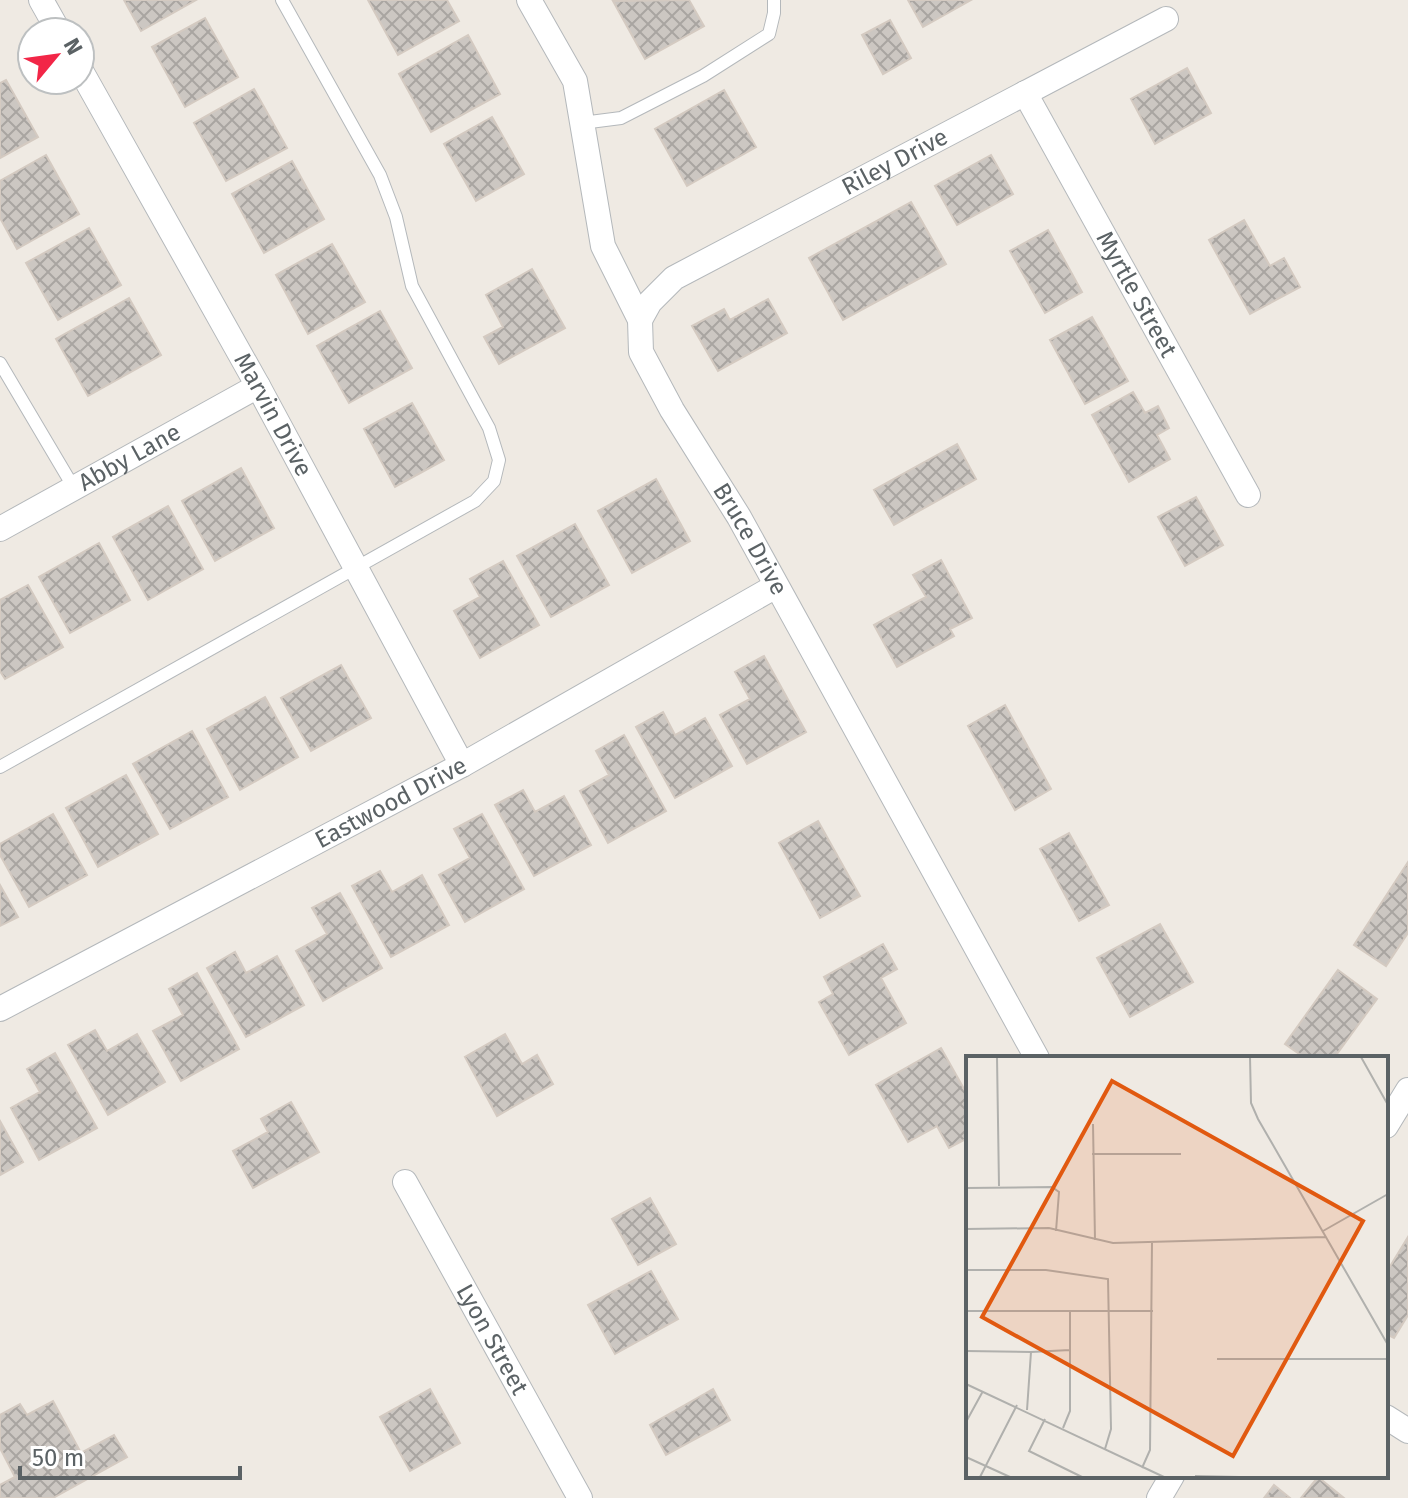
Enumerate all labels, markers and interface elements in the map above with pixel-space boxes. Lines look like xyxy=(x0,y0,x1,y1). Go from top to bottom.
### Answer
north arrow xyxy=(16,16,96,96)
text: N xyxy=(58,34,88,59)
street label: Riley Drive xyxy=(837,122,952,201)
street label: Myrtle Street xyxy=(1090,226,1183,362)
street label: Marvin Drive xyxy=(228,348,318,481)
street label: Abby Lane xyxy=(74,418,185,497)
street label: Bruce Drive xyxy=(707,478,793,600)
street label: Eastwood Drive xyxy=(310,751,471,854)
inset map xyxy=(966,1056,1388,1478)
street label: Lyon Street xyxy=(450,1279,534,1400)
scale bar xyxy=(20,1430,240,1480)
text: 50 m xyxy=(32,1444,84,1472)

